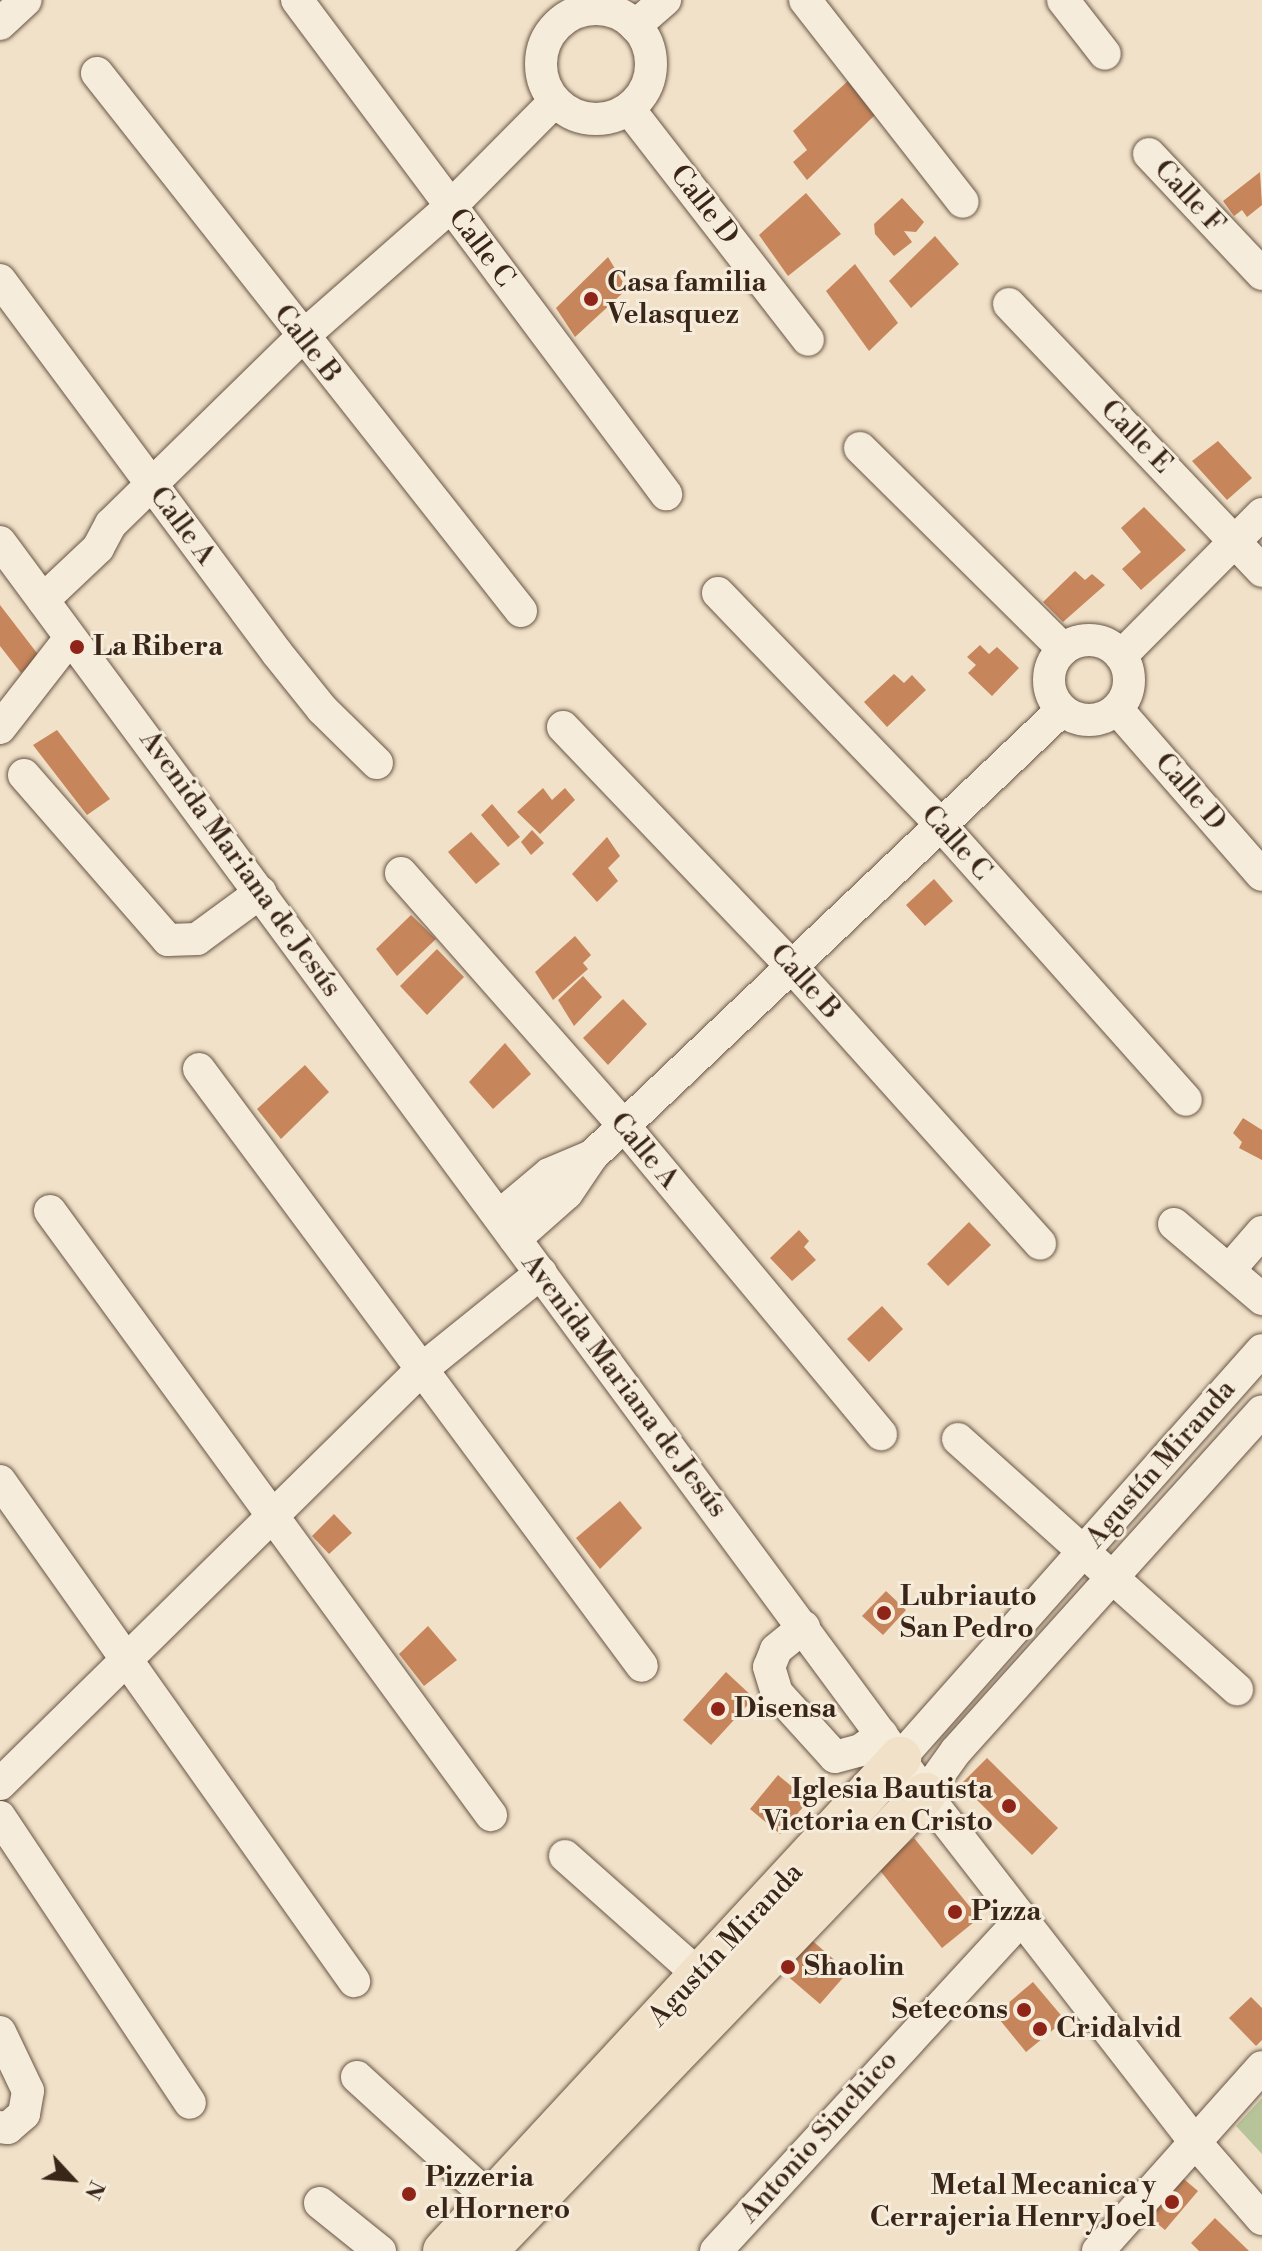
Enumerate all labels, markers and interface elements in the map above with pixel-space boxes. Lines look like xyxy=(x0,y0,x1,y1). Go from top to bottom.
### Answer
street label: Calle F xyxy=(1147,153,1231,241)
street label: Calle D xyxy=(663,159,745,251)
street label: Calle C xyxy=(441,202,521,294)
place label: Casa familia Velasquez xyxy=(607,266,767,332)
marker: Casa familia Velasquez xyxy=(582,290,600,308)
street label: Calle B xyxy=(266,298,348,390)
street label: Calle E xyxy=(1093,393,1179,481)
street label: Calle A xyxy=(142,480,222,572)
place label: La Ribera xyxy=(93,630,223,664)
marker: La Ribera xyxy=(68,638,86,656)
street label: Avenida Mariana de Jesús xyxy=(132,724,348,1004)
street label: Calle D xyxy=(1147,746,1233,838)
street label: Calle C xyxy=(914,799,998,887)
street label: Calle B xyxy=(763,937,847,1027)
street label: Calle A xyxy=(602,1106,686,1196)
street label: Avenida Mariana de Jesús xyxy=(514,1248,734,1524)
street label: Agustín Miranda xyxy=(1079,1373,1243,1555)
place label: Lubriauto San Pedro xyxy=(900,1580,1037,1646)
marker: Lubriauto San Pedro xyxy=(875,1604,893,1622)
place label: Disensa xyxy=(734,1692,837,1726)
marker: Disensa xyxy=(709,1700,727,1718)
place label: Iglesia Bautista Victoria en Cristo xyxy=(763,1773,993,1839)
marker: Iglesia Bautista Victoria en Cristo xyxy=(1000,1797,1018,1815)
street label: Agustín Miranda xyxy=(642,1856,810,2034)
place label: Pizza xyxy=(971,1895,1041,1929)
marker: Pizza xyxy=(946,1903,964,1921)
place label: Shaolin xyxy=(804,1950,904,1984)
marker: Shaolin xyxy=(779,1958,797,1976)
place label: Setecons xyxy=(892,1993,1008,2027)
marker: Setecons xyxy=(1015,2001,1033,2019)
place label: Cridalvid xyxy=(1056,2012,1182,2046)
marker: Cridalvid xyxy=(1031,2020,1049,2038)
street label: Antonio Sinchico xyxy=(733,2044,905,2230)
north arrow xyxy=(32,2139,112,2219)
place label: Pizzeria el Hornero xyxy=(425,2161,570,2227)
place label: Metal Mecanica y Cerrajeria Henry Joel xyxy=(870,2169,1156,2235)
text: N xyxy=(78,2176,110,2203)
marker: Pizzeria el Hornero xyxy=(400,2185,418,2203)
marker: Metal Mecanica y Cerrajeria Henry Joel xyxy=(1163,2193,1181,2211)

